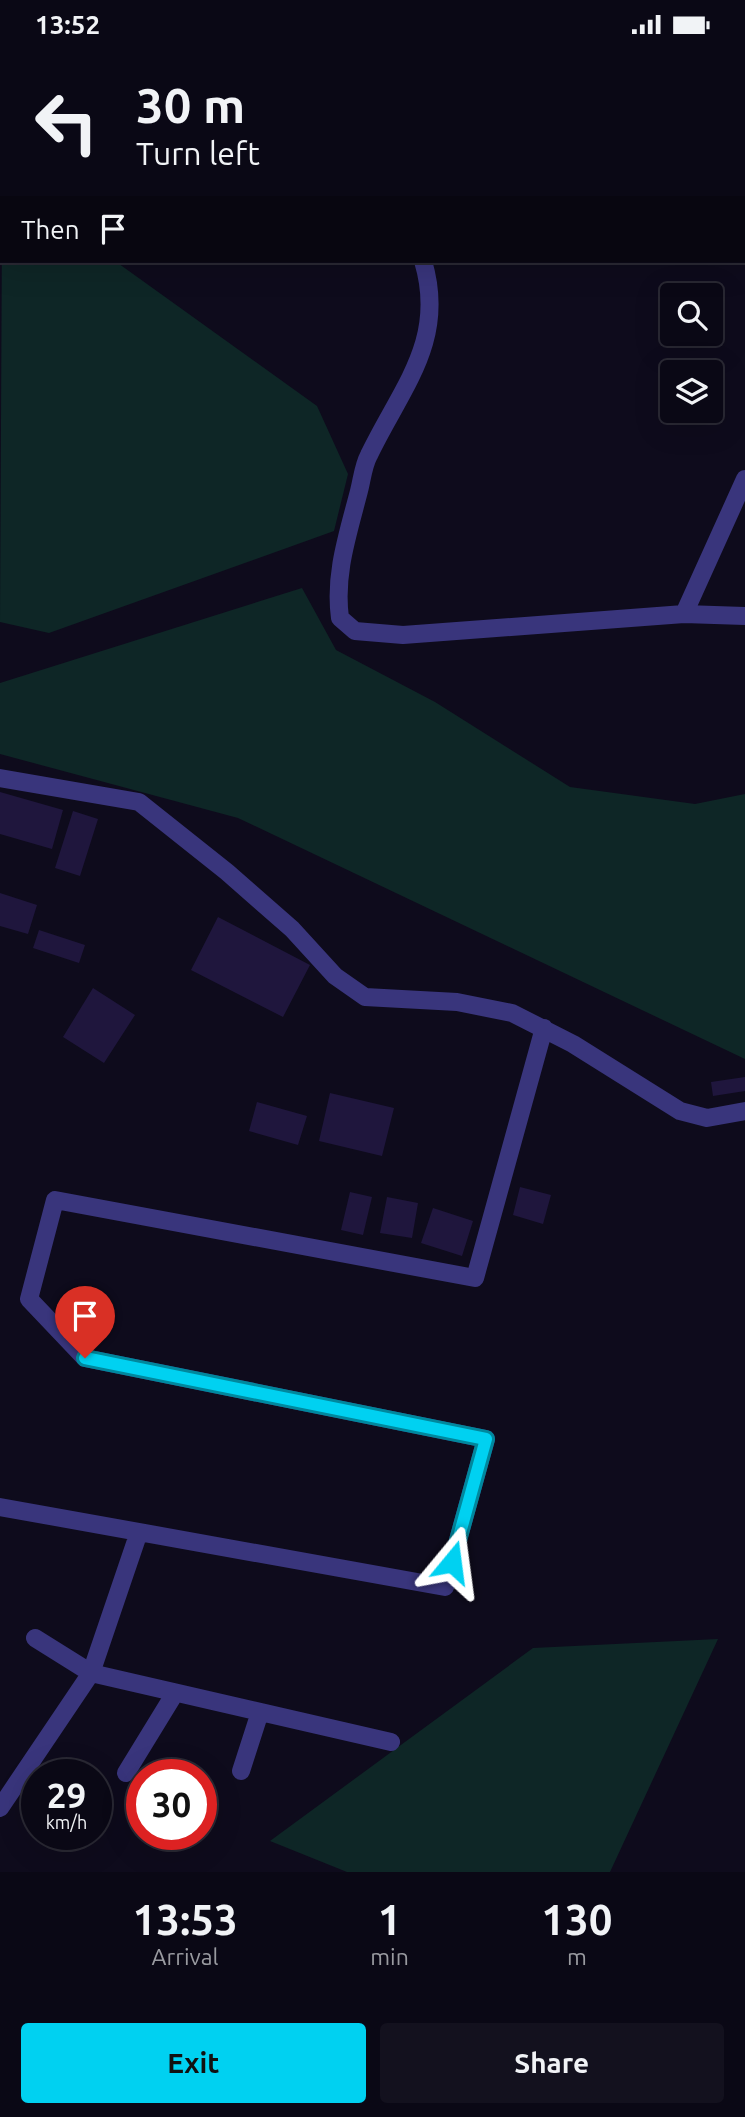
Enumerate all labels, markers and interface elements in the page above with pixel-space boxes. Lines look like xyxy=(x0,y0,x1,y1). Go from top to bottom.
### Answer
text: 13:52 xyxy=(35,10,100,39)
icon: left xyxy=(21,77,112,168)
text: 30 m xyxy=(136,77,245,132)
text: Turn left xyxy=(136,135,260,171)
icon: arrive xyxy=(94,210,132,248)
text: Then xyxy=(21,215,80,244)
map controls xyxy=(660,283,723,423)
button: search xyxy=(660,283,723,346)
button: layers xyxy=(660,360,723,423)
pin xyxy=(55,1286,115,1358)
icon: arrive xyxy=(66,1297,104,1335)
position arrow xyxy=(415,1525,489,1599)
speed limit sign: 30 xyxy=(126,1759,217,1850)
text: 29 xyxy=(47,1775,86,1815)
text: km/h xyxy=(46,1812,87,1832)
text: 13:53 xyxy=(133,1896,238,1943)
text: 1 xyxy=(378,1896,401,1943)
text: 130 xyxy=(541,1896,612,1943)
text: Arrival xyxy=(152,1944,219,1969)
text: min xyxy=(370,1944,409,1969)
text: m xyxy=(567,1944,587,1969)
button: Exit xyxy=(21,2023,366,2103)
button: Share xyxy=(380,2023,724,2103)

